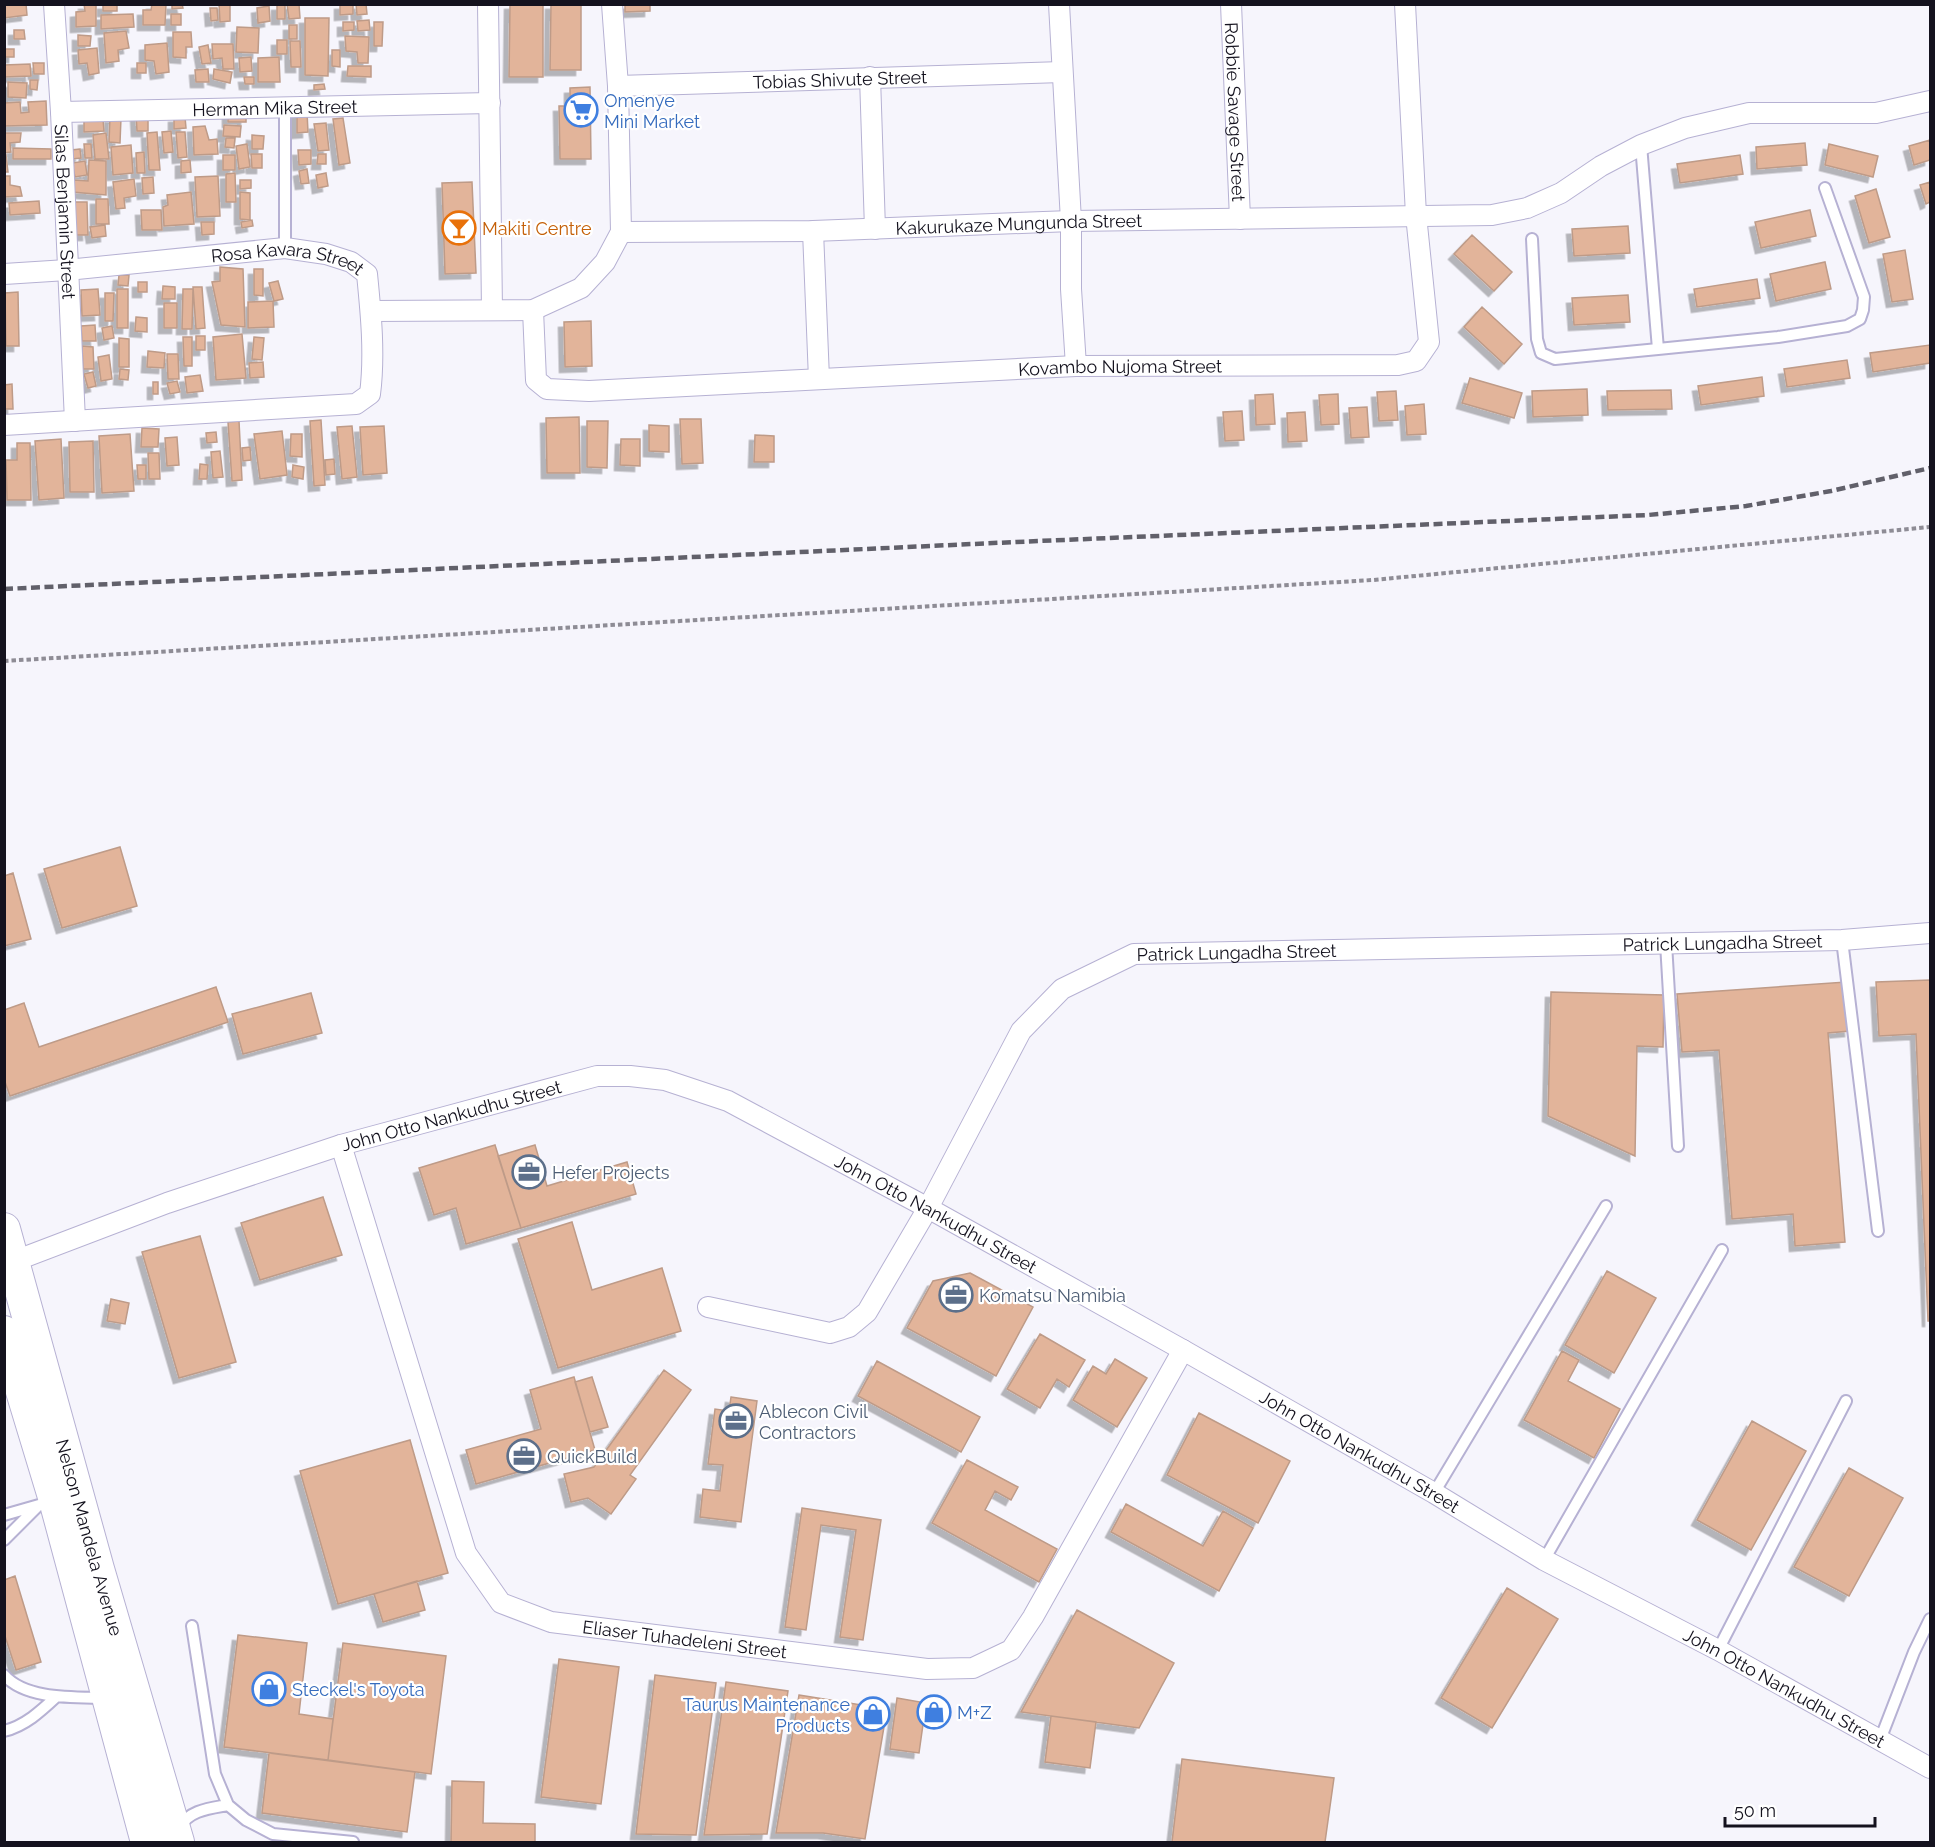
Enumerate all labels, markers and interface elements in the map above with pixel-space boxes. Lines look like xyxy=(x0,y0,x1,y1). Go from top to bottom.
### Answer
street label: Robbie Savage Street xyxy=(1221,22,1250,202)
street label: Tobias Shivute Street xyxy=(752,66,927,92)
place label: Omenye Mini Market xyxy=(604,90,700,132)
supermarket icon: Omenye Mini Market xyxy=(563,92,599,128)
street label: Herman Mika Street xyxy=(192,95,358,120)
street label: Silas Benjamin Street xyxy=(51,124,80,300)
street label: Kakurukaze Mungunda Street xyxy=(895,209,1142,238)
bar icon: Makiti Centre xyxy=(441,210,477,246)
place label: Makiti Centre xyxy=(482,218,592,239)
street label: Rosa Kavara Street xyxy=(210,237,369,279)
street label: Kovambo Nujoma Street xyxy=(1018,355,1222,379)
street label: Patrick Lungadha Street xyxy=(1622,930,1823,955)
street label: Patrick Lungadha Street xyxy=(1137,939,1337,964)
street label: John Otto Nankudhu Street xyxy=(339,1076,564,1155)
street label: John Otto Nankudhu Street xyxy=(831,1150,1041,1277)
office icon: Hefer Projects xyxy=(511,1154,547,1190)
place label: Hefer Projects xyxy=(552,1162,670,1183)
office icon: Komatsu Namibia xyxy=(938,1277,974,1313)
place label: Komatsu Namibia xyxy=(979,1285,1126,1306)
street label: John Otto Nankudhu Street xyxy=(1256,1386,1464,1517)
place label: Ablecon Civil Contractors xyxy=(759,1401,868,1443)
office icon: Ablecon Civil Contractors xyxy=(718,1403,754,1439)
street label: Nelson Mandela Avenue xyxy=(52,1437,128,1639)
office icon: QuickBuild xyxy=(506,1438,542,1474)
place label: QuickBuild xyxy=(547,1446,637,1467)
street label: Eliaser Tuhadeleni Street xyxy=(581,1616,788,1662)
street label: John Otto Nankudhu Street xyxy=(1680,1624,1889,1751)
shop icon: Steckel's Toyota xyxy=(251,1671,287,1707)
place label: Steckel's Toyota xyxy=(292,1679,425,1700)
place label: Taurus Maintenance Products xyxy=(683,1694,850,1736)
shop icon: M+Z xyxy=(916,1694,952,1730)
shop icon: Taurus Maintenance Products xyxy=(855,1696,891,1732)
place label: M+Z xyxy=(957,1702,992,1723)
scale bar xyxy=(1725,1790,1875,1828)
text: 50 m xyxy=(1734,1800,1776,1821)

